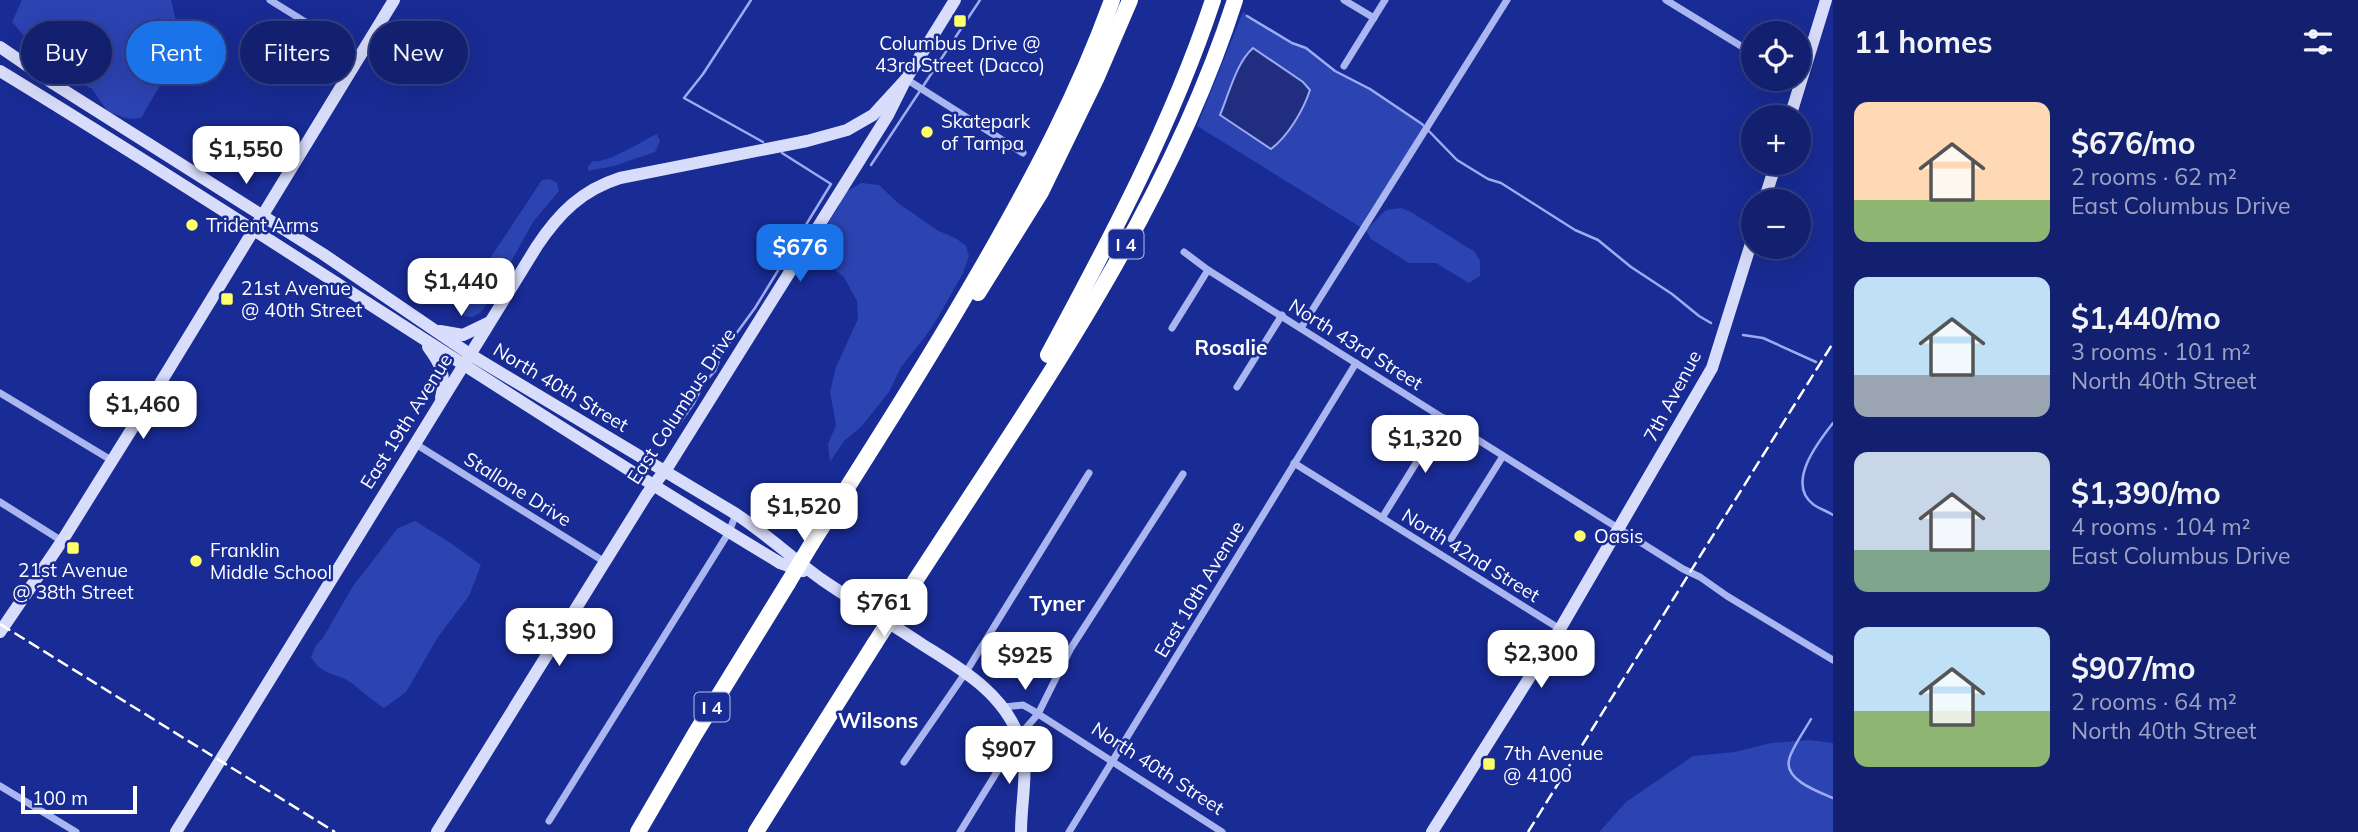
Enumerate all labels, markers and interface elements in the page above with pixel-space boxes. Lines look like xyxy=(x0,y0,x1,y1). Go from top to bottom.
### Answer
marker: Columbus Drive @ 43rd Street (Dacco) xyxy=(952,13,968,29)
chip: Buy xyxy=(21,21,112,84)
chip: Rent xyxy=(126,21,226,84)
chip: Filters xyxy=(240,21,355,84)
chip: New xyxy=(369,21,468,84)
map controls xyxy=(1741,21,1811,259)
button: locate xyxy=(1741,21,1811,91)
text: 11 homes xyxy=(1854,23,1993,61)
icon: filters xyxy=(2299,23,2337,61)
place label: Columbus Drive @ 43rd Street (Dacco) xyxy=(875,31,1045,77)
button: + xyxy=(1741,105,1811,175)
place label: Skatepark of Tampa xyxy=(941,109,1031,155)
marker: Skatepark of Tampa xyxy=(919,124,935,140)
text: $676/mo xyxy=(2071,124,2195,162)
pin: $1,550 xyxy=(189,127,303,186)
icon: home xyxy=(1910,130,1994,214)
text: $1,550 xyxy=(209,134,283,163)
text: 2 rooms · 62 m² xyxy=(2071,162,2237,191)
button: − xyxy=(1741,189,1811,259)
text: East Columbus Drive xyxy=(2071,191,2291,220)
place label: Trident Arms xyxy=(206,213,319,237)
marker: Trident Arms xyxy=(184,217,200,233)
pin: $676 xyxy=(759,224,841,284)
road number: I 4 xyxy=(1108,230,1144,258)
text: $676 xyxy=(772,232,828,261)
pin: $1,440 xyxy=(404,258,518,318)
text: $1,440 xyxy=(424,266,498,295)
place label: 21st Avenue @ 40th Street xyxy=(241,276,363,322)
marker: 21st Avenue @ 40th Street xyxy=(219,291,235,307)
street label: North 43rd Street xyxy=(1284,293,1428,395)
text: $1,440/mo xyxy=(2071,299,2221,337)
icon: home xyxy=(1910,305,1994,389)
street label: East Columbus Drive xyxy=(622,323,740,489)
district label: Rosalie xyxy=(1195,334,1267,360)
street label: North 40th Street xyxy=(489,337,633,437)
text: 3 rooms · 101 m² xyxy=(2071,337,2251,366)
street label: 7th Avenue xyxy=(1638,346,1706,446)
street label: East 19th Avenue xyxy=(355,349,457,493)
text: North 40th Street xyxy=(2071,366,2257,395)
pin: $1,460 xyxy=(86,382,200,441)
text: $1,460 xyxy=(106,389,180,418)
pin: $1,320 xyxy=(1368,416,1482,475)
text: $1,320 xyxy=(1388,423,1462,452)
street label: Stallone Drive xyxy=(460,446,576,532)
text: $1,390/mo xyxy=(2071,474,2221,512)
icon: home xyxy=(1910,480,1994,564)
pin: $1,520 xyxy=(747,484,861,543)
text: $1,520 xyxy=(767,491,841,520)
street label: North 42nd Street xyxy=(1398,503,1545,607)
text: 4 rooms · 104 m² xyxy=(2071,512,2251,541)
street label: East 10th Avenue xyxy=(1149,516,1249,662)
place label: Oasis xyxy=(1594,524,1643,548)
marker: Oasis xyxy=(1572,528,1588,544)
place label: Franklin Middle School xyxy=(210,538,332,584)
marker: 21st Avenue @ 38th Street xyxy=(65,540,81,556)
text: East Columbus Drive xyxy=(2071,541,2291,570)
marker: Franklin Middle School xyxy=(188,553,204,569)
place label: 21st Avenue @ 38th Street xyxy=(12,558,134,604)
pin: $761 xyxy=(843,580,925,639)
text: $761 xyxy=(856,587,912,616)
district label: Tyner xyxy=(1029,590,1085,616)
pin: $1,390 xyxy=(502,608,616,668)
text: $1,390 xyxy=(522,616,596,645)
pin: $2,300 xyxy=(1484,630,1598,690)
pin: $925 xyxy=(984,632,1066,692)
text: $2,300 xyxy=(1504,638,1578,667)
text: $925 xyxy=(997,640,1053,669)
text: $907/mo xyxy=(2071,649,2195,687)
icon: home xyxy=(1910,655,1994,739)
text: 2 rooms · 64 m² xyxy=(2071,687,2237,716)
road number: I 4 xyxy=(694,692,730,722)
district label: Wilsons xyxy=(838,707,918,733)
street label: North 40th Street xyxy=(1087,716,1229,820)
text: North 40th Street xyxy=(2071,716,2257,745)
pin: $907 xyxy=(968,726,1050,786)
text: $907 xyxy=(981,734,1037,763)
place label: 7th Avenue @ 4100 xyxy=(1503,741,1603,787)
marker: 7th Avenue @ 4100 xyxy=(1481,756,1497,772)
scale bar xyxy=(21,783,136,815)
text: 100 m xyxy=(32,786,88,810)

